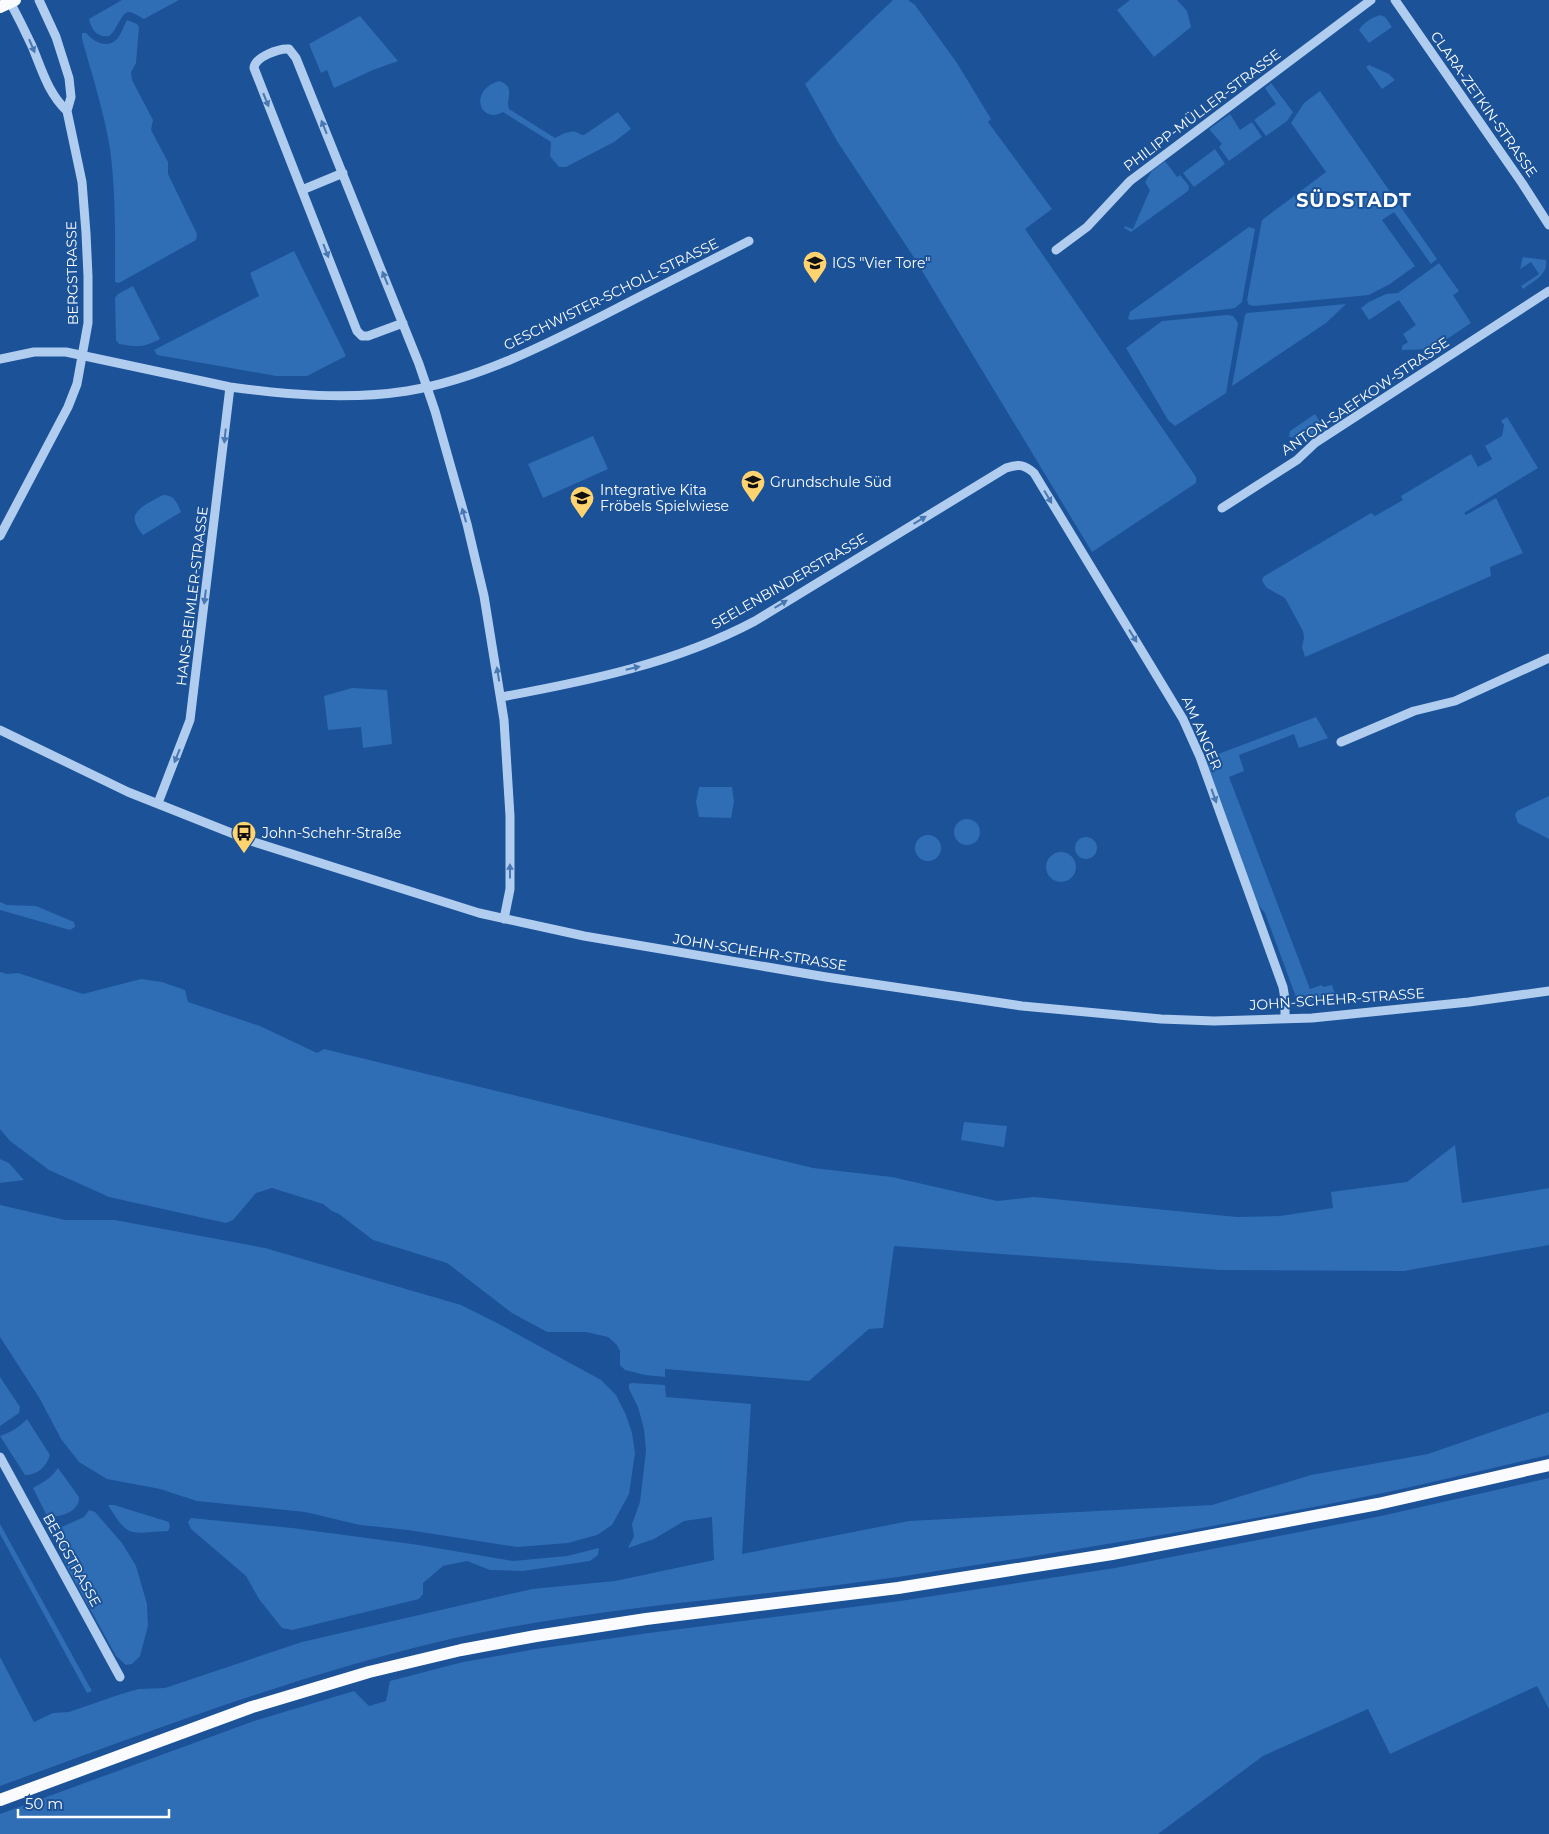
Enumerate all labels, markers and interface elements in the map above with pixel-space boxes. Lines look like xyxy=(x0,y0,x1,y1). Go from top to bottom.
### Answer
street label: CLARA-ZETKIN-STRASSE xyxy=(1427,28,1541,180)
one-way arrow xyxy=(28,39,36,53)
street label: PHILIPP-MÜLLER-STRASSE xyxy=(1120,45,1284,175)
one-way arrow xyxy=(263,92,270,107)
one-way arrow xyxy=(320,119,328,134)
district label: SÜDSTADT xyxy=(1296,189,1412,212)
street label: BERGSTRASSE xyxy=(62,221,82,325)
street label: GESCHWISTER-SCHOLL-STRASSE xyxy=(501,234,721,354)
one-way arrow xyxy=(323,243,330,258)
school or university icon: IGS "Vier Tore" xyxy=(802,250,828,284)
place label: IGS "Vier Tore" xyxy=(832,254,930,272)
one-way arrow xyxy=(380,270,388,285)
street label: ANTON-SAEFKOW-STRASSE xyxy=(1278,333,1452,459)
one-way arrow xyxy=(221,428,229,444)
school or university icon: Grundschule Süd xyxy=(740,469,766,503)
place label: Grundschule Süd xyxy=(770,473,892,491)
place label: Integrative Kita Fröbels Spielwiese xyxy=(600,481,729,515)
school or university icon: Integrative Kita Fröbels Spielwiese xyxy=(569,485,595,519)
one-way arrow xyxy=(1044,491,1053,504)
street label: HANS-BEIMLER-STRASSE xyxy=(172,505,212,687)
one-way arrow xyxy=(460,508,468,523)
one-way arrow xyxy=(914,516,927,525)
street label: SEELENBINDERSTRASSE xyxy=(708,529,870,633)
one-way arrow xyxy=(201,589,209,605)
one-way arrow xyxy=(775,600,788,609)
one-way arrow xyxy=(1129,629,1138,642)
one-way arrow xyxy=(625,664,640,672)
one-way arrow xyxy=(493,666,501,682)
street label: AM ANGER xyxy=(1178,693,1226,773)
one-way arrow xyxy=(173,749,181,763)
one-way arrow xyxy=(1210,789,1218,804)
bus stop icon: John-Schehr-Straße xyxy=(231,820,257,854)
place label: John-Schehr-Straße xyxy=(261,824,402,842)
one-way arrow xyxy=(506,863,514,879)
street label: JOHN-SCHEHR-STRASSE xyxy=(671,929,848,975)
street label: JOHN-SCHEHR-STRASSE xyxy=(1248,984,1425,1014)
street label: BERGSTRASSE xyxy=(39,1510,105,1610)
scale bar xyxy=(18,1786,169,1818)
text: 50 m xyxy=(25,1794,63,1813)

